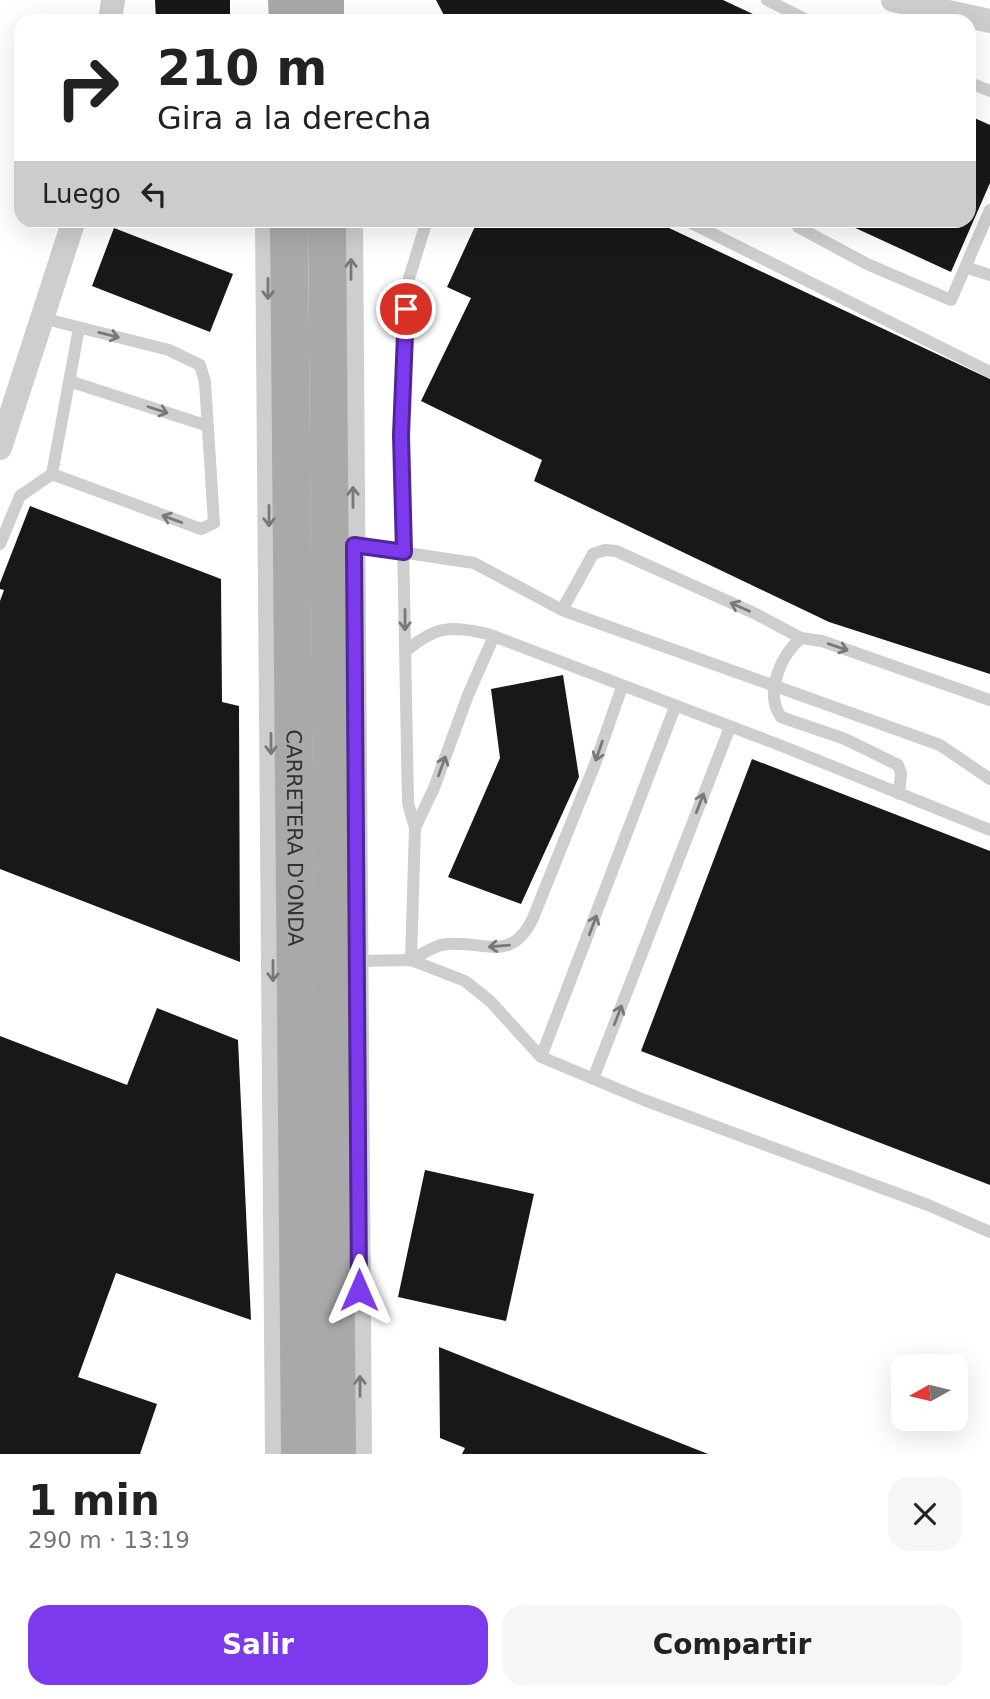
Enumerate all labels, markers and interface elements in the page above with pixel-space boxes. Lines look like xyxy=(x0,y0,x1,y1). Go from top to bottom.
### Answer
text: 210 m xyxy=(157,40,327,97)
icon: right xyxy=(42,42,133,133)
text: Gira a la derecha xyxy=(157,99,432,137)
icon: left xyxy=(135,175,173,213)
text: Luego xyxy=(42,179,121,209)
one-way arrow xyxy=(344,258,358,281)
one-way arrow xyxy=(261,277,275,300)
pin xyxy=(376,279,436,339)
icon: arrive xyxy=(387,290,425,328)
one-way arrow xyxy=(97,329,119,342)
one-way arrow xyxy=(146,404,168,417)
one-way arrow xyxy=(346,486,360,509)
one-way arrow xyxy=(263,504,276,527)
one-way arrow xyxy=(161,511,183,524)
one-way arrow xyxy=(730,600,752,613)
one-way arrow xyxy=(398,609,412,632)
one-way arrow xyxy=(827,641,849,654)
street label: CARRETERA D'ONDA xyxy=(282,729,307,947)
one-way arrow xyxy=(264,732,278,755)
one-way arrow xyxy=(592,740,605,762)
one-way arrow xyxy=(437,755,449,777)
one-way arrow xyxy=(695,793,708,814)
one-way arrow xyxy=(588,914,600,936)
one-way arrow xyxy=(488,939,511,952)
one-way arrow xyxy=(266,959,280,982)
one-way arrow xyxy=(612,1005,625,1027)
position arrow xyxy=(322,1253,396,1327)
north arrow xyxy=(891,1354,968,1432)
map controls xyxy=(891,1354,968,1431)
one-way arrow xyxy=(353,1375,367,1398)
text: 1 min xyxy=(28,1476,160,1525)
button: close xyxy=(888,1477,962,1551)
text: 290 m · 13:19 xyxy=(28,1527,190,1553)
button: Salir xyxy=(28,1605,488,1685)
button: Compartir xyxy=(502,1605,962,1685)

